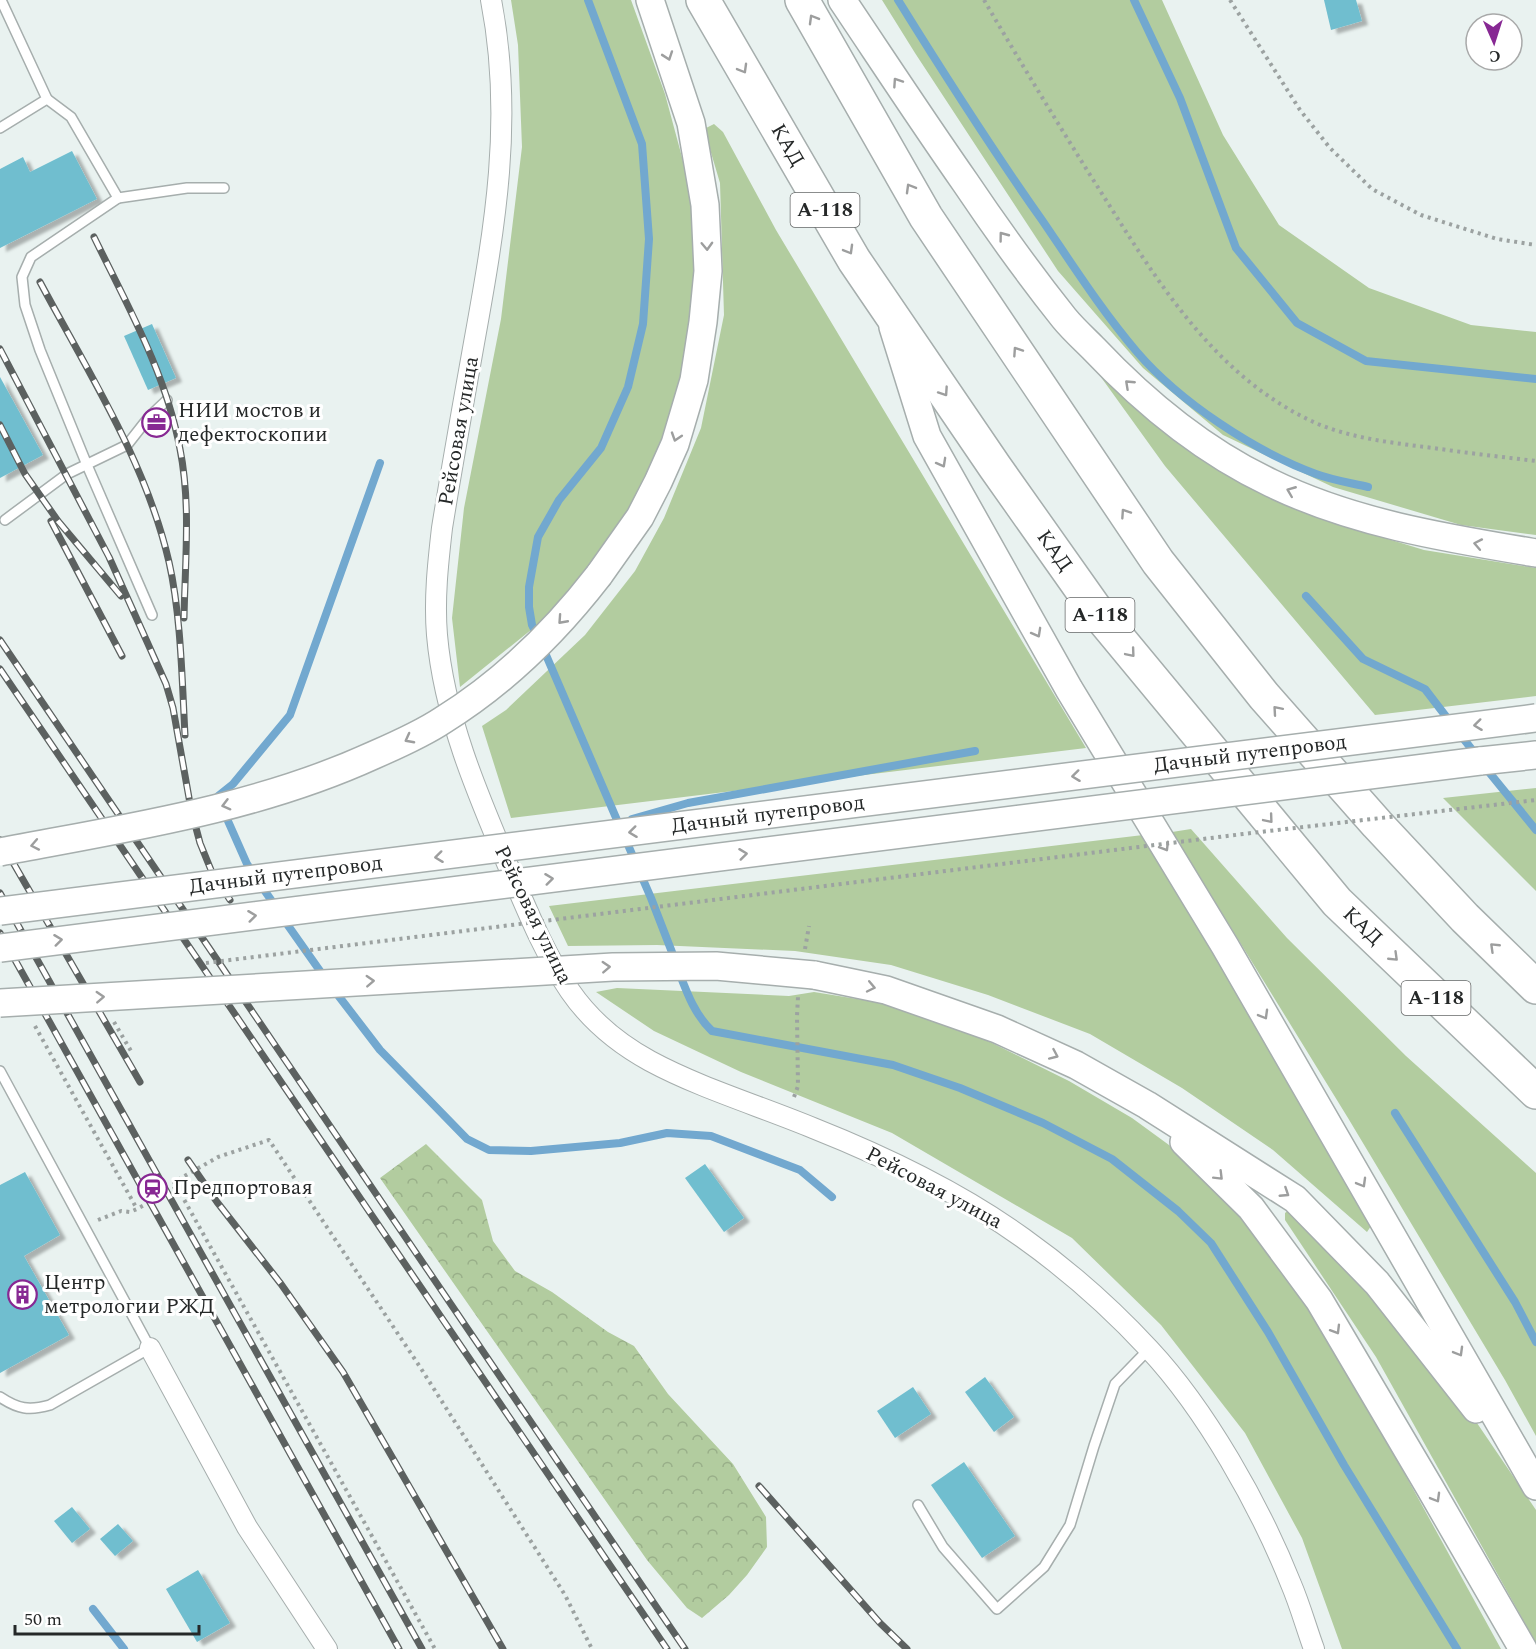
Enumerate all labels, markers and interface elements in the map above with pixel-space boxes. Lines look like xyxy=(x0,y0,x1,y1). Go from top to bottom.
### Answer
north arrow xyxy=(1464,12,1524,72)
one-way arrow xyxy=(809,15,820,25)
text: С xyxy=(1488,44,1501,68)
one-way arrow xyxy=(661,50,673,61)
one-way arrow xyxy=(736,63,747,73)
one-way arrow xyxy=(893,78,904,89)
street label: КАД xyxy=(762,118,813,173)
one-way arrow xyxy=(906,184,917,194)
road number: А-118 xyxy=(790,193,860,227)
one-way arrow xyxy=(999,232,1010,243)
one-way arrow xyxy=(700,241,713,250)
one-way arrow xyxy=(841,244,853,254)
one-way arrow xyxy=(1013,347,1024,358)
street label: Рейсовая улица xyxy=(430,353,488,508)
one-way arrow xyxy=(1125,381,1136,392)
one-way arrow xyxy=(937,386,948,397)
place label: НИИ мостов и дефектоскопии xyxy=(178,395,328,451)
office icon: НИИ мостов и дефектоскопии xyxy=(141,407,173,439)
one-way arrow xyxy=(671,431,683,442)
one-way arrow xyxy=(935,457,946,467)
one-way arrow xyxy=(1286,486,1297,498)
one-way arrow xyxy=(1122,509,1133,520)
street label: КАД xyxy=(1028,523,1081,579)
one-way arrow xyxy=(1474,538,1483,550)
road number: А-118 xyxy=(1066,598,1134,632)
one-way arrow xyxy=(558,613,569,624)
one-way arrow xyxy=(1030,627,1042,637)
one-way arrow xyxy=(1124,646,1135,657)
one-way arrow xyxy=(1273,706,1284,717)
one-way arrow xyxy=(1473,718,1483,731)
street label: Дачный путепровод xyxy=(1152,726,1349,782)
one-way arrow xyxy=(404,732,415,743)
one-way arrow xyxy=(1072,769,1081,782)
street label: Дачный путепровод xyxy=(670,787,866,842)
one-way arrow xyxy=(221,798,231,811)
one-way arrow xyxy=(1261,813,1272,824)
one-way arrow xyxy=(628,826,637,838)
one-way arrow xyxy=(30,838,40,851)
street label: Рейсовая улица xyxy=(486,840,581,991)
one-way arrow xyxy=(1157,841,1169,851)
street label: Дачный путепровод xyxy=(187,847,384,903)
one-way arrow xyxy=(738,849,747,861)
one-way arrow xyxy=(435,850,444,862)
one-way arrow xyxy=(545,873,554,885)
street label: КАД xyxy=(1335,899,1390,954)
one-way arrow xyxy=(247,910,256,923)
one-way arrow xyxy=(53,935,63,947)
one-way arrow xyxy=(1490,943,1501,954)
one-way arrow xyxy=(1387,950,1398,961)
one-way arrow xyxy=(602,961,611,974)
one-way arrow xyxy=(365,975,374,988)
one-way arrow xyxy=(866,980,876,993)
road number: А-118 xyxy=(1402,981,1470,1015)
one-way arrow xyxy=(96,991,105,1004)
one-way arrow xyxy=(1257,1008,1268,1019)
one-way arrow xyxy=(1047,1048,1058,1060)
street label: Рейсовая улица xyxy=(860,1138,1009,1238)
one-way arrow xyxy=(1211,1168,1222,1179)
station icon: Предпортовая xyxy=(136,1172,168,1204)
place label: Предпортовая xyxy=(173,1172,313,1204)
one-way arrow xyxy=(1354,1177,1366,1188)
one-way arrow xyxy=(1278,1186,1289,1197)
place label: Центр метрологии РЖД xyxy=(44,1267,215,1323)
building icon: Центр метрологии РЖД xyxy=(7,1279,39,1311)
one-way arrow xyxy=(1329,1324,1341,1334)
one-way arrow xyxy=(1452,1346,1463,1356)
one-way arrow xyxy=(1429,1492,1440,1502)
scale bar xyxy=(15,1598,200,1636)
text: 50 m xyxy=(24,1606,62,1633)

